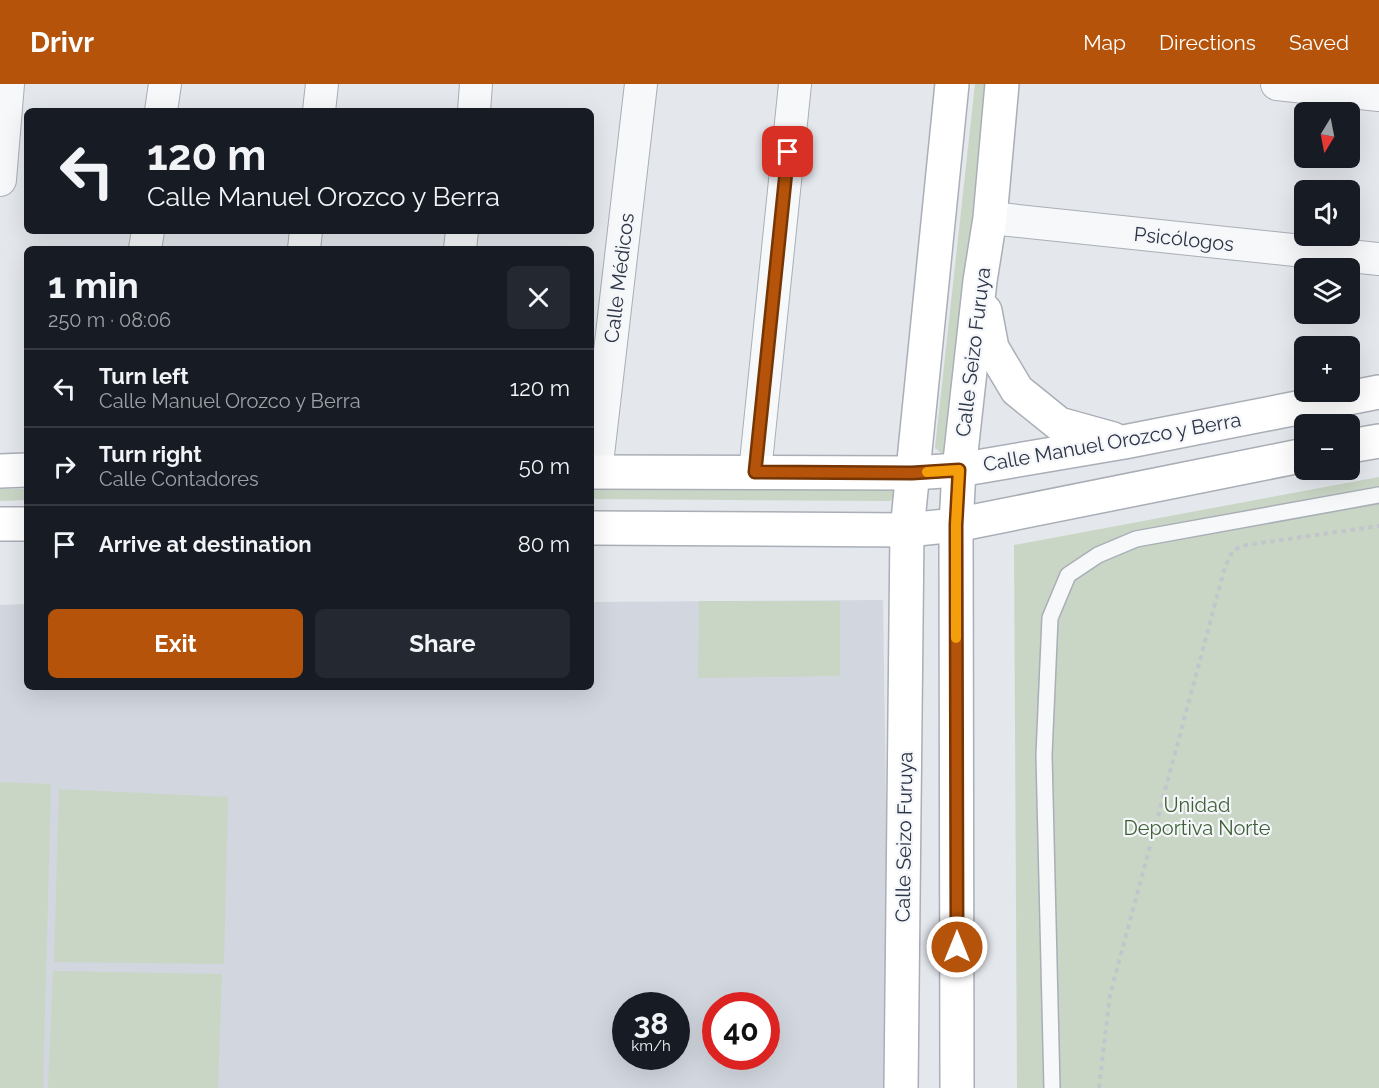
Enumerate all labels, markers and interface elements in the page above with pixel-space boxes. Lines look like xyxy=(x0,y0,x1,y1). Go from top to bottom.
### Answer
text: Drivr xyxy=(30,26,94,59)
text: Map xyxy=(1083,30,1126,55)
text: Directions xyxy=(1159,30,1256,55)
text: Saved xyxy=(1289,30,1349,55)
north arrow xyxy=(1294,102,1360,168)
map controls xyxy=(1294,102,1360,480)
pin xyxy=(762,126,813,177)
text: 120 m xyxy=(147,131,266,180)
icon: left xyxy=(48,132,126,210)
icon: arrive xyxy=(771,135,804,168)
button: sound xyxy=(1294,180,1360,246)
text: Calle Manuel Orozco y Berra xyxy=(147,181,500,212)
street label: Calle Médicos xyxy=(599,212,639,344)
street label: Psicólogos xyxy=(1133,222,1235,256)
button: layers xyxy=(1294,258,1360,324)
text: 1 min xyxy=(48,264,139,306)
button: close xyxy=(507,266,570,329)
street label: Calle Seizo Furuya xyxy=(951,266,995,438)
text: 250 m · 08:06 xyxy=(48,308,171,332)
button: + xyxy=(1294,336,1360,402)
text: Turn left xyxy=(99,363,189,389)
icon: left xyxy=(48,372,81,405)
text: 120 m xyxy=(510,375,570,401)
text: Calle Manuel Orozco y Berra xyxy=(99,389,361,413)
street label: Calle Manuel Orozco y Berra xyxy=(981,407,1243,477)
button: − xyxy=(1294,414,1360,480)
text: Turn right xyxy=(99,441,202,467)
icon: right xyxy=(48,450,81,483)
text: 50 m xyxy=(519,453,570,479)
text: Calle Contadores xyxy=(99,467,259,491)
icon: arrive xyxy=(48,528,81,561)
text: Arrive at destination xyxy=(99,531,312,557)
text: 80 m xyxy=(518,531,570,557)
button: Exit xyxy=(48,609,303,678)
button: Share xyxy=(315,609,570,678)
street label: Calle Seizo Furuya xyxy=(891,752,917,922)
park label: Unidad Deportiva Norte xyxy=(1123,793,1271,840)
position arrow xyxy=(925,915,989,979)
speed limit sign: 40 xyxy=(702,992,780,1070)
text: 38 xyxy=(634,1006,668,1041)
text: km/h xyxy=(631,1037,671,1055)

